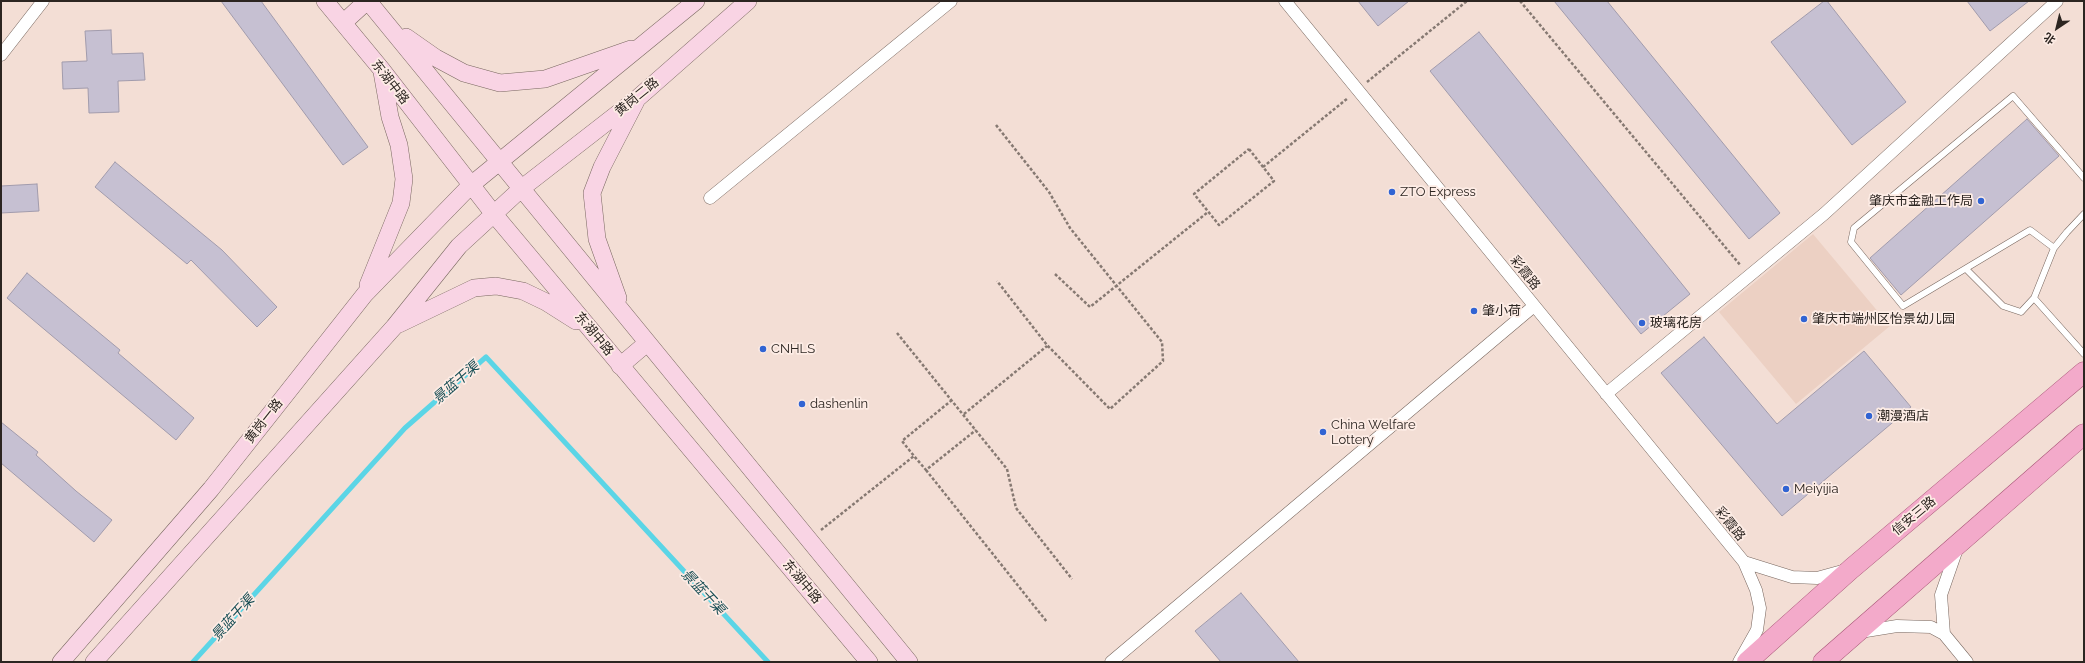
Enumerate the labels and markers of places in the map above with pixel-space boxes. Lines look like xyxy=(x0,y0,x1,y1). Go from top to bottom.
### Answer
place label: ZTO Express xyxy=(1400,184,1476,200)
marker: ZTO Express xyxy=(1387,187,1397,197)
place label: 肇庆市金融工作局 xyxy=(1869,193,1973,209)
marker: 肇庆市金融工作局 xyxy=(1976,196,1986,206)
place label: 肇小荷 xyxy=(1482,303,1521,319)
marker: 肇小荷 xyxy=(1469,306,1479,316)
place label: 肇庆市端州区怡景幼儿园 xyxy=(1812,311,1955,327)
marker: 肇庆市端州区怡景幼儿园 xyxy=(1799,314,1809,324)
place label: 玻璃花房 xyxy=(1650,315,1702,331)
marker: 玻璃花房 xyxy=(1637,318,1647,328)
place label: CNHLS xyxy=(771,341,815,357)
marker: CNHLS xyxy=(758,344,768,354)
place label: dashenlin xyxy=(810,396,868,412)
marker: dashenlin xyxy=(797,399,807,409)
place label: 潮漫酒店 xyxy=(1877,408,1929,424)
marker: 潮漫酒店 xyxy=(1864,411,1874,421)
place label: China Welfare Lottery xyxy=(1331,417,1416,448)
marker: China Welfare Lottery xyxy=(1318,427,1328,437)
place label: Meiyijia xyxy=(1794,481,1838,497)
marker: Meiyijia xyxy=(1781,484,1791,494)

